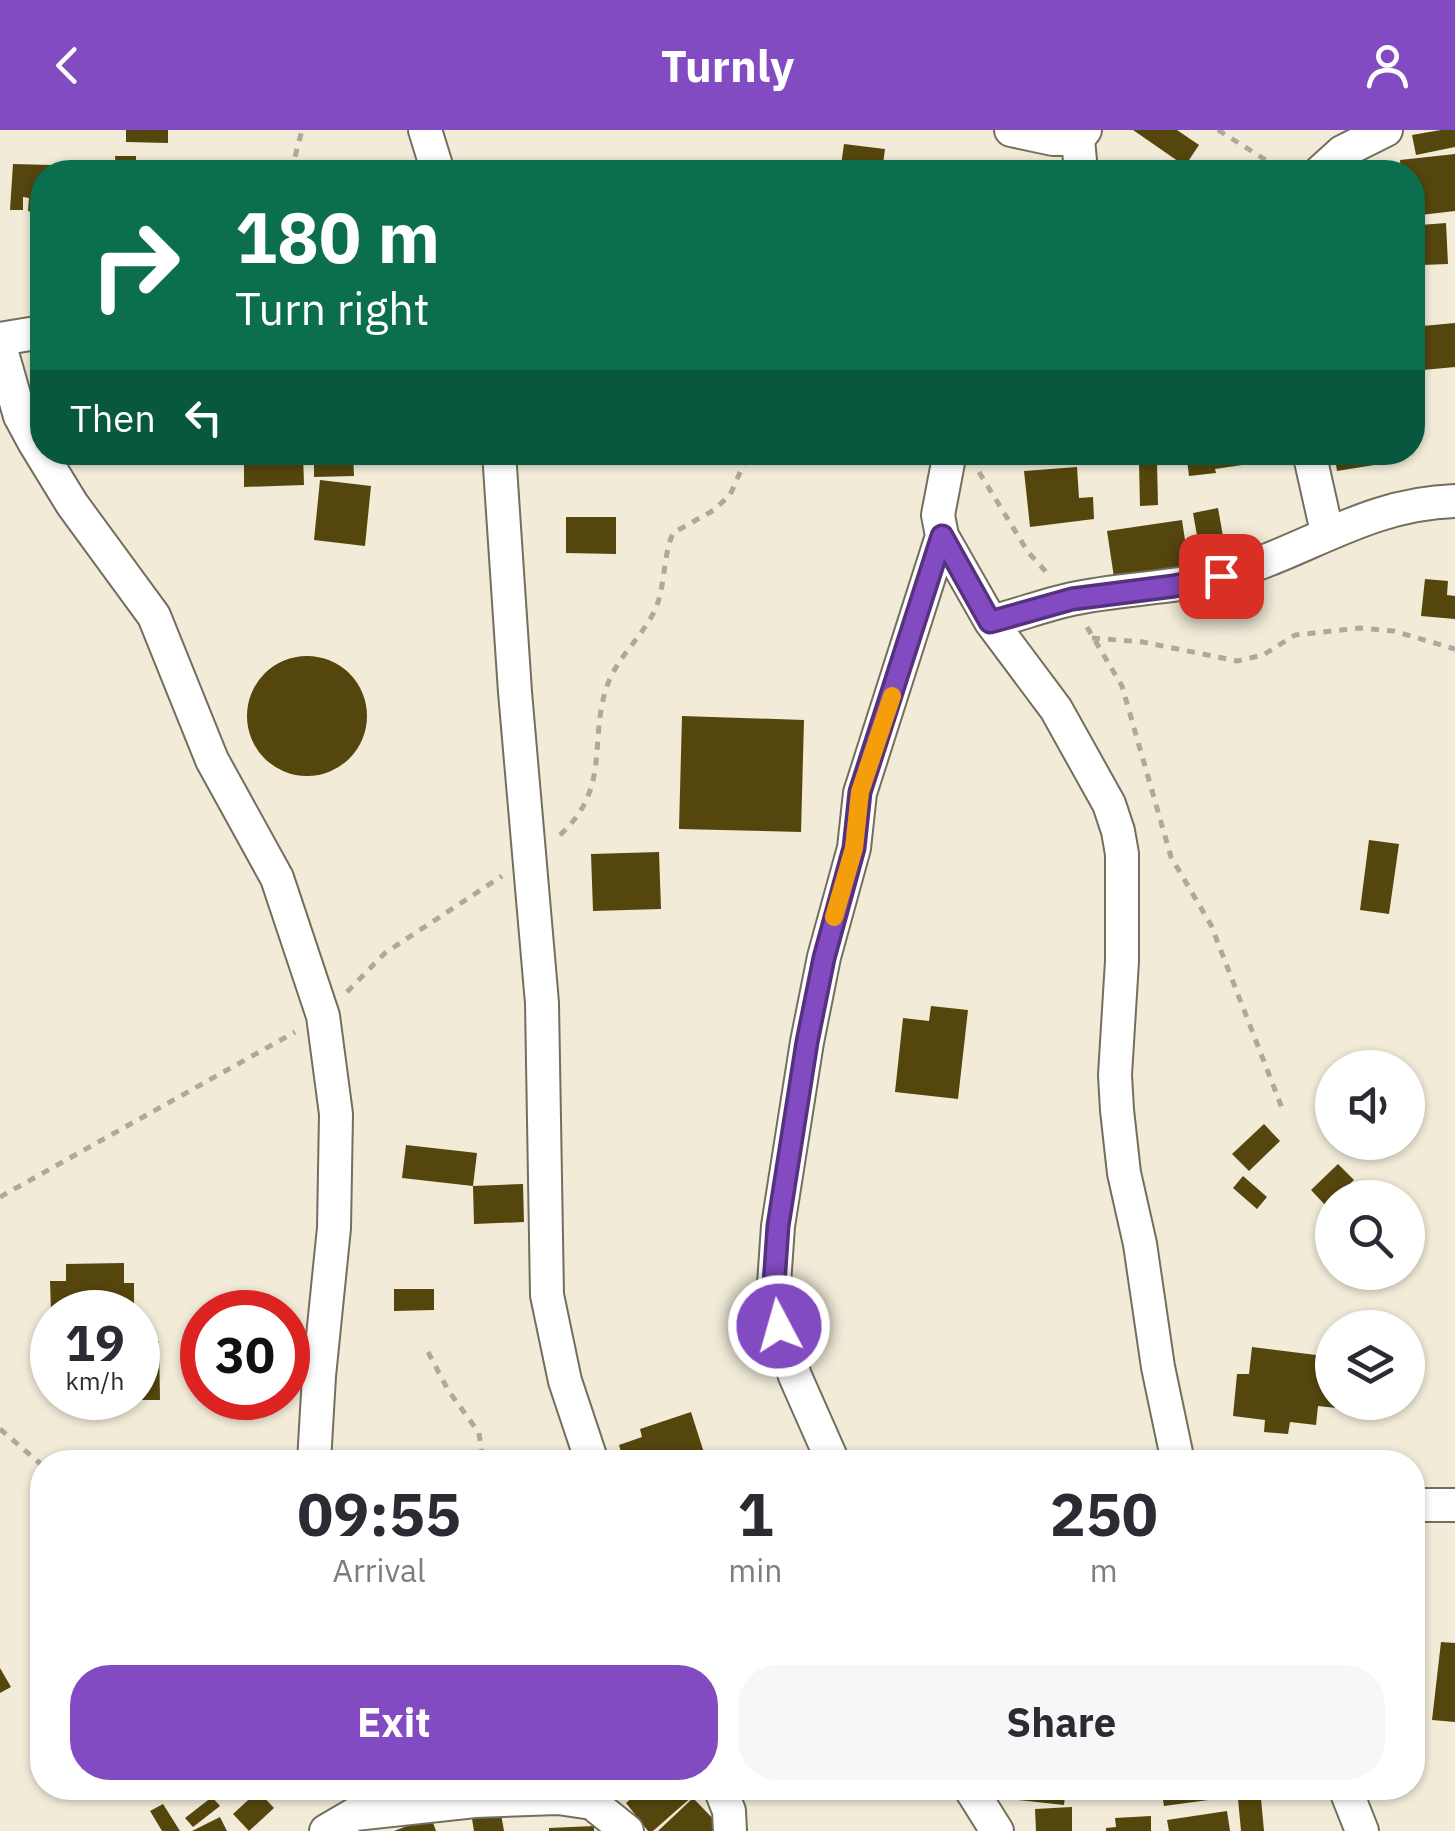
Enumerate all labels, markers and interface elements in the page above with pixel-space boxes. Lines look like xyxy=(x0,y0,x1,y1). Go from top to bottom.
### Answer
text: Turnly xyxy=(661,36,794,94)
icon: back xyxy=(40,38,95,93)
icon: person xyxy=(1360,38,1415,93)
text: 180 m xyxy=(235,191,440,282)
icon: right xyxy=(70,200,200,330)
text: Turn right xyxy=(235,279,430,337)
icon: left xyxy=(176,390,231,445)
text: Then xyxy=(70,393,156,442)
pin xyxy=(1179,534,1264,619)
icon: arrive xyxy=(1194,549,1249,604)
map controls xyxy=(1315,1050,1425,1420)
button: sound xyxy=(1315,1050,1425,1160)
button: search xyxy=(1315,1180,1425,1290)
position arrow xyxy=(727,1274,831,1378)
speed limit sign: 30 xyxy=(180,1290,310,1420)
text: 19 xyxy=(65,1310,125,1375)
button: layers xyxy=(1315,1310,1425,1420)
text: km/h xyxy=(66,1364,124,1397)
text: 09:55 xyxy=(297,1474,461,1553)
text: 1 xyxy=(737,1474,773,1553)
text: 250 xyxy=(1050,1474,1158,1553)
text: Arrival xyxy=(333,1549,426,1591)
text: min xyxy=(728,1549,782,1591)
text: m xyxy=(1090,1549,1118,1591)
button: Exit xyxy=(70,1665,718,1780)
button: Share xyxy=(738,1665,1385,1780)

